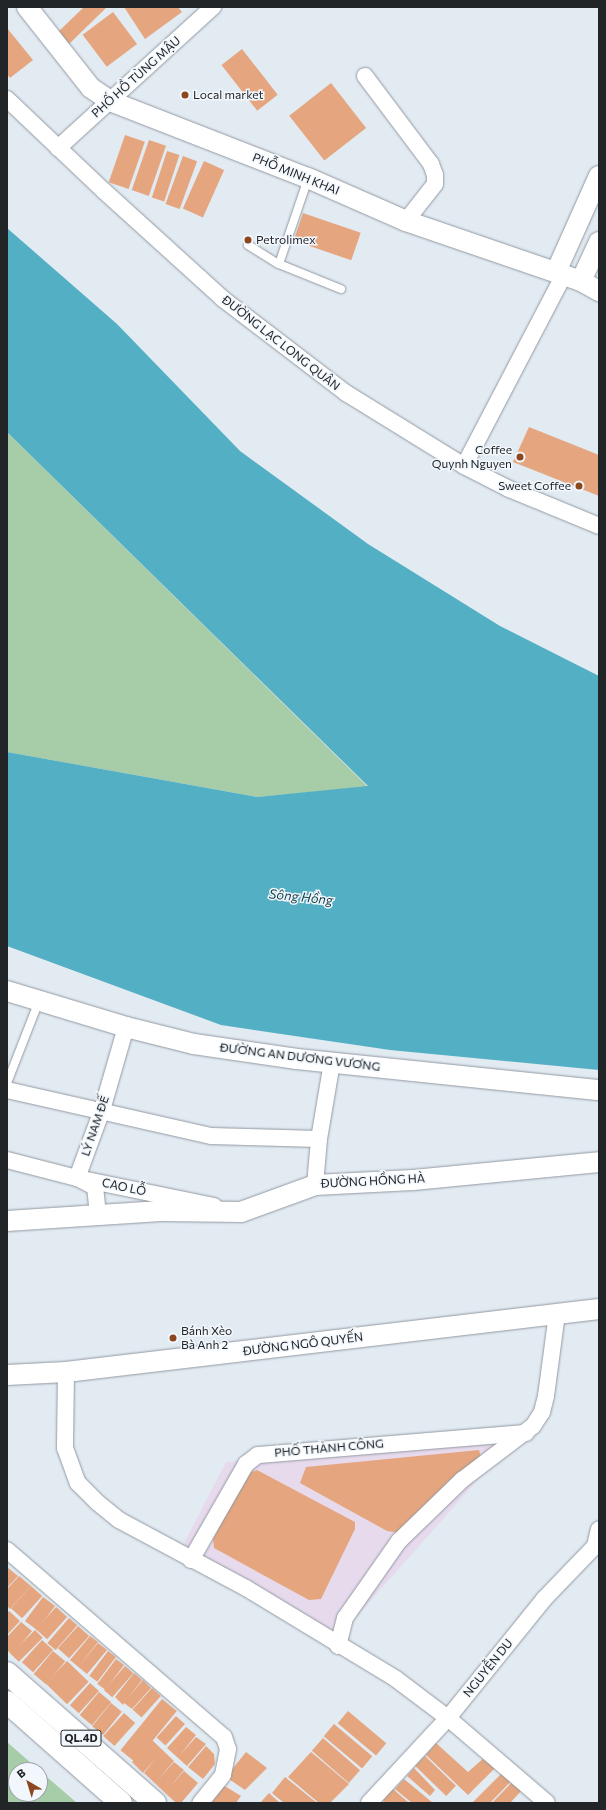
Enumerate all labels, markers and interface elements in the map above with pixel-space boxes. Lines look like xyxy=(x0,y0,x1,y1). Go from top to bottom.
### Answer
street label: PHỐ HỒ TÙNG MẬU xyxy=(89,33,183,121)
place label: Local market xyxy=(193,88,264,102)
marker: Local market xyxy=(180,90,190,100)
street label: PHỖ MINH KHAI xyxy=(250,150,342,198)
place label: Petrolimex xyxy=(256,233,316,247)
marker: Petrolimex xyxy=(243,235,253,245)
street label: ĐƯỜNG LẠC LONG QUÂN xyxy=(219,292,343,394)
place label: Coffee Quynh Nguyen xyxy=(432,443,512,471)
marker: Coffee Quynh Nguyen xyxy=(515,452,525,462)
place label: Sweet Coffee xyxy=(498,479,571,493)
marker: Sweet Coffee xyxy=(574,481,584,491)
water label: Sông Hồng xyxy=(268,886,334,908)
street label: ĐƯỜNG AN DƯƠNG VƯƠNG xyxy=(219,1040,381,1074)
street label: LÝ NAM ĐẾ xyxy=(78,1094,112,1158)
street label: ĐƯỜNG HỒNG HÀ xyxy=(320,1171,426,1191)
street label: CAO LỖ xyxy=(101,1175,147,1199)
place label: Bánh Xèo Bà Anh 2 xyxy=(181,1324,232,1352)
street label: ĐƯỜNG NGÔ QUYẾN xyxy=(242,1329,364,1359)
marker: Bánh Xèo Bà Anh 2 xyxy=(168,1333,178,1343)
street label: PHỐ THÀNH CÔNG xyxy=(274,1436,384,1460)
street label: NGUYỄN DU xyxy=(460,1636,516,1700)
road number: QL.4D xyxy=(60,1729,102,1747)
north arrow xyxy=(8,1762,48,1802)
text: B xyxy=(14,1766,28,1780)

